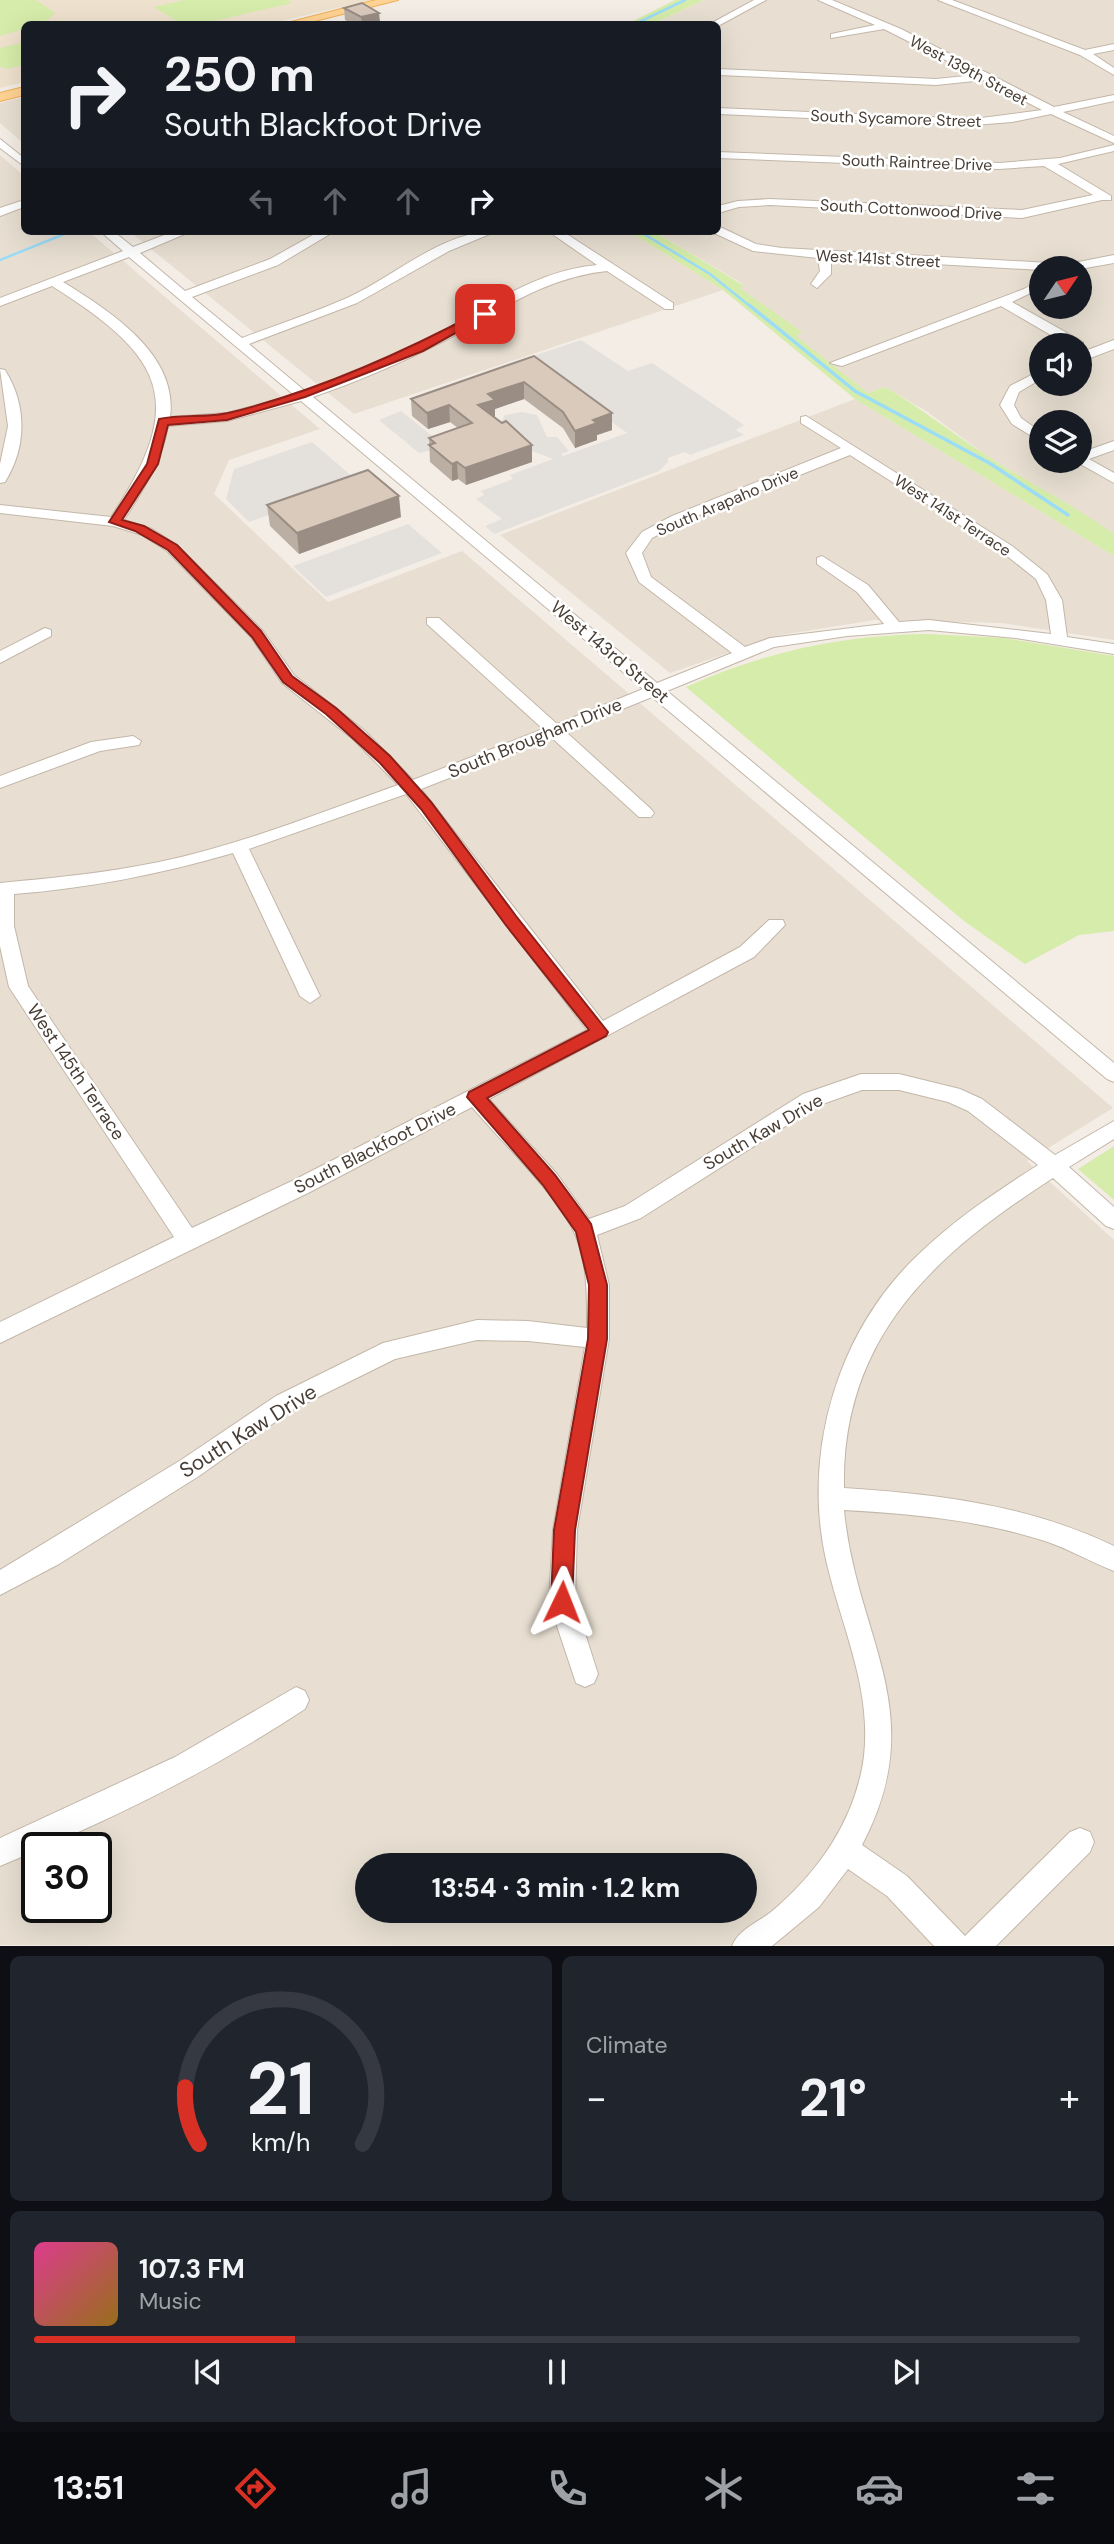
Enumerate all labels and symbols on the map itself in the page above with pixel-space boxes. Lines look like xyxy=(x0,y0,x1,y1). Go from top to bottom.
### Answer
street label: West 139th Street xyxy=(906,30,1032,110)
street label: South Sycamore Street xyxy=(810,105,982,132)
street label: South Raintree Drive xyxy=(841,149,993,176)
street label: South Cottonwood Drive xyxy=(819,194,1003,225)
street label: West 141st Street xyxy=(815,245,941,272)
north arrow xyxy=(1029,256,1092,318)
pin xyxy=(455,284,515,344)
street label: South Arapaho Drive xyxy=(653,462,801,541)
street label: West 141st Terrace xyxy=(890,470,1015,561)
street label: West 143rd Street xyxy=(546,595,674,709)
street label: South Brougham Drive xyxy=(445,692,625,784)
street label: West 145th Terrace xyxy=(22,999,130,1145)
street label: South Kaw Drive xyxy=(699,1088,827,1176)
street label: South Blackfoot Drive xyxy=(290,1097,460,1199)
street label: South Kaw Drive xyxy=(174,1378,322,1484)
position arrow xyxy=(525,1565,599,1639)
speed limit sign: 30 xyxy=(21,1832,112,1923)

